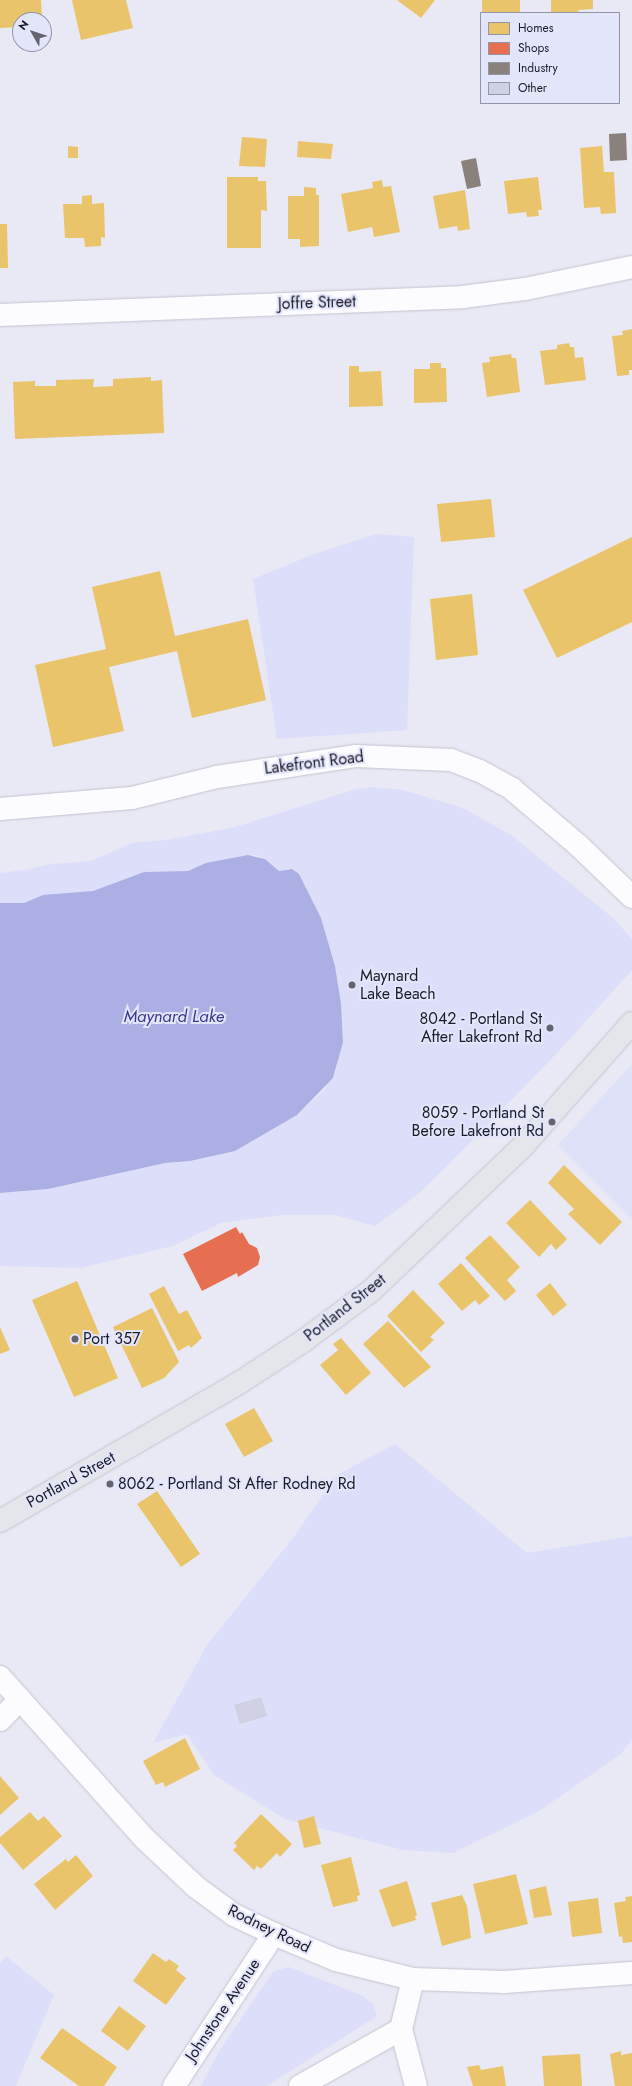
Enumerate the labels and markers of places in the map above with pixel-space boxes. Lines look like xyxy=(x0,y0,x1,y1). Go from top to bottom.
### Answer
place label: Maynard Lake Beach xyxy=(360,966,436,1004)
marker: Maynard Lake Beach xyxy=(347,980,357,990)
place label: 8042 - Portland St After Lakefront Rd xyxy=(420,1009,542,1047)
marker: 8042 - Portland St After Lakefront Rd xyxy=(545,1023,555,1033)
place label: 8059 - Portland St Before Lakefront Rd xyxy=(412,1103,544,1141)
marker: 8059 - Portland St Before Lakefront Rd xyxy=(547,1117,557,1127)
place label: Port 357 xyxy=(83,1329,140,1349)
marker: Port 357 xyxy=(70,1334,80,1344)
place label: 8062 - Portland St After Rodney Rd xyxy=(118,1474,356,1494)
marker: 8062 - Portland St After Rodney Rd xyxy=(105,1479,115,1489)

